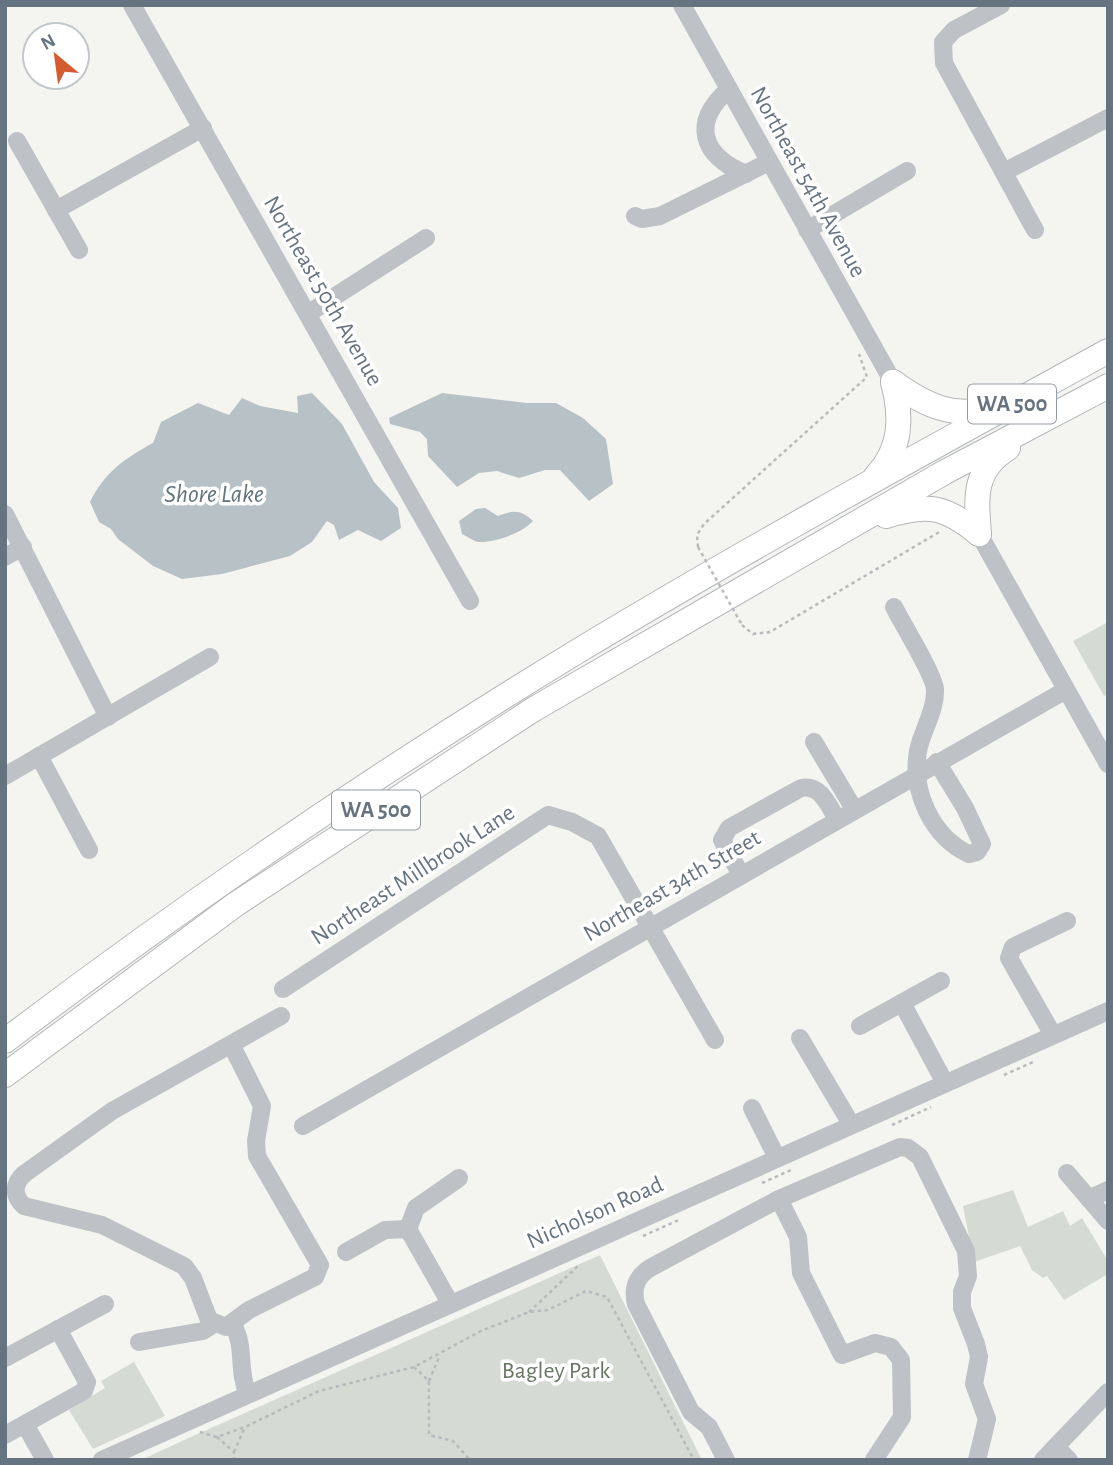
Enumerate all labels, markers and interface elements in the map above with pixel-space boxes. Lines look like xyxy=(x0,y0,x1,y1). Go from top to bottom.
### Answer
north arrow xyxy=(21,21,91,91)
text: N xyxy=(38,31,59,54)
street label: Northeast 54th Avenue xyxy=(746,83,870,281)
street label: Northeast 50th Avenue xyxy=(259,192,387,390)
road number: WA 500 xyxy=(968,384,1056,424)
water label: Shore Lake xyxy=(164,481,264,507)
road number: WA 500 xyxy=(332,790,420,830)
street label: Northeast Millbrook Lane xyxy=(307,800,519,950)
street label: Northeast 34th Street xyxy=(579,825,765,946)
street label: Nicholson Road xyxy=(523,1172,667,1254)
park label: Bagley Park xyxy=(502,1359,610,1383)

